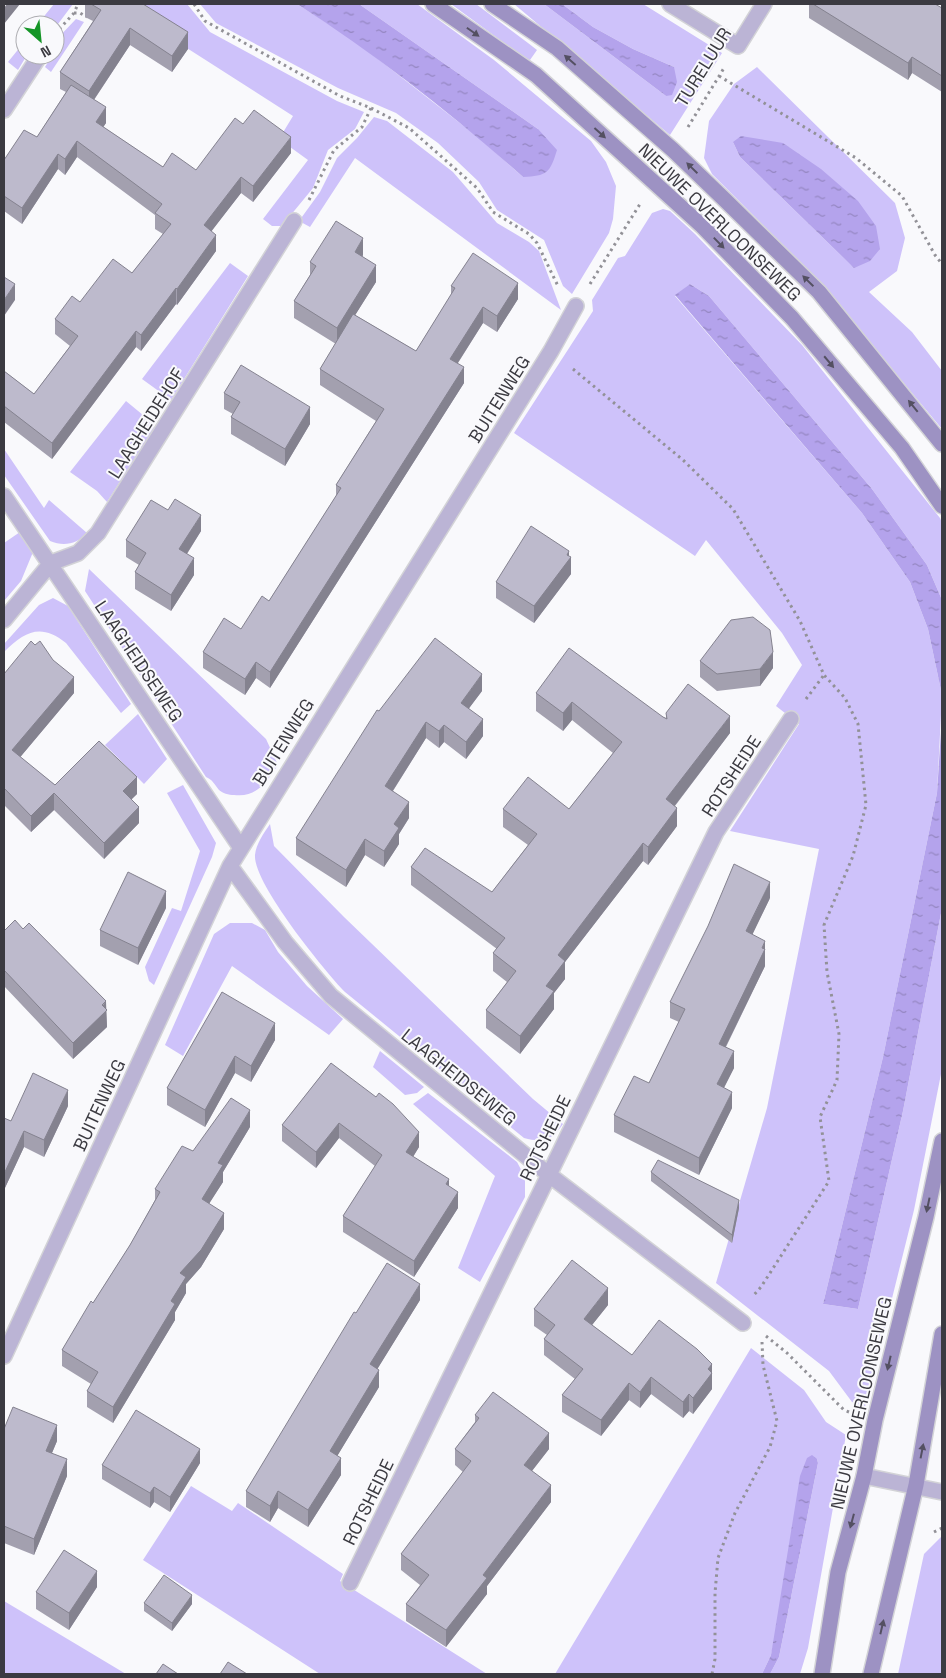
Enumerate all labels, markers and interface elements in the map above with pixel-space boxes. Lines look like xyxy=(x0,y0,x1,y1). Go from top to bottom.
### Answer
north arrow xyxy=(15,15,65,65)
street label: TURELUUR xyxy=(670,23,736,111)
one-way arrow xyxy=(466,27,480,37)
text: N xyxy=(38,41,54,62)
one-way arrow xyxy=(564,54,577,65)
one-way arrow xyxy=(594,127,606,139)
street label: NIEUWE OVERLOONSEWEG xyxy=(634,138,806,306)
one-way arrow xyxy=(686,162,698,174)
one-way arrow xyxy=(713,237,725,249)
one-way arrow xyxy=(802,275,814,287)
street label: BUITENWEG xyxy=(463,351,535,447)
one-way arrow xyxy=(824,356,835,369)
street label: LAAGHEIDEHOF xyxy=(103,363,189,483)
one-way arrow xyxy=(907,399,918,412)
street label: LAAGHEIDSEWEG xyxy=(90,596,188,726)
street label: BUITENWEG xyxy=(247,694,319,790)
street label: ROTSHEIDE xyxy=(696,731,766,821)
street label: LAAGHEIDSEWEG xyxy=(397,1024,521,1130)
street label: BUITENWEG xyxy=(68,1055,130,1155)
street label: ROTSHEIDE xyxy=(514,1091,576,1185)
one-way arrow xyxy=(924,1198,932,1214)
street label: NIEUWE OVERLOONSEWEG xyxy=(825,1294,897,1512)
one-way arrow xyxy=(885,1356,893,1371)
one-way arrow xyxy=(919,1443,927,1459)
street label: ROTSHEIDE xyxy=(337,1455,399,1549)
one-way arrow xyxy=(848,1514,856,1529)
one-way arrow xyxy=(878,1619,886,1634)

